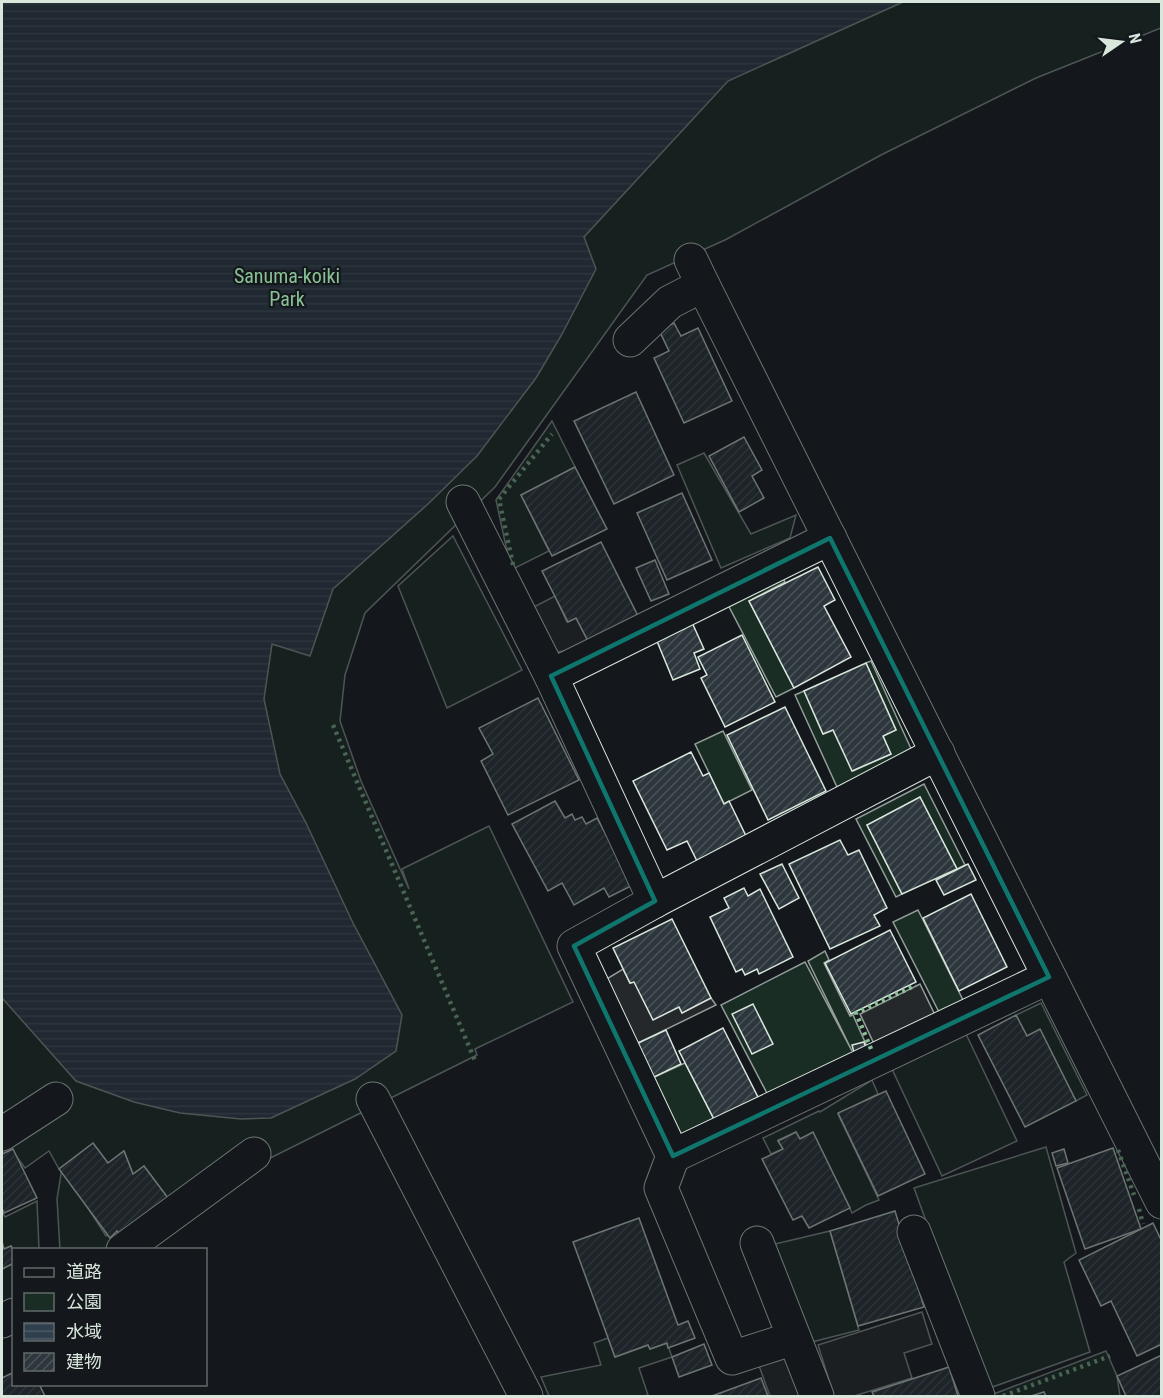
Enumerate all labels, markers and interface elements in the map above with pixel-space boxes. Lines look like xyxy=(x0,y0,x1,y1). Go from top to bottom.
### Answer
north arrow xyxy=(1091,12,1151,72)
text: N xyxy=(1125,31,1145,46)
park label: Sanuma-koiki Park xyxy=(234,264,340,311)
legend xyxy=(12,1248,207,1386)
text: 道路 xyxy=(66,1261,102,1282)
text: 公園 xyxy=(66,1291,102,1312)
text: 水域 xyxy=(66,1321,102,1342)
text: 建物 xyxy=(66,1351,102,1372)

